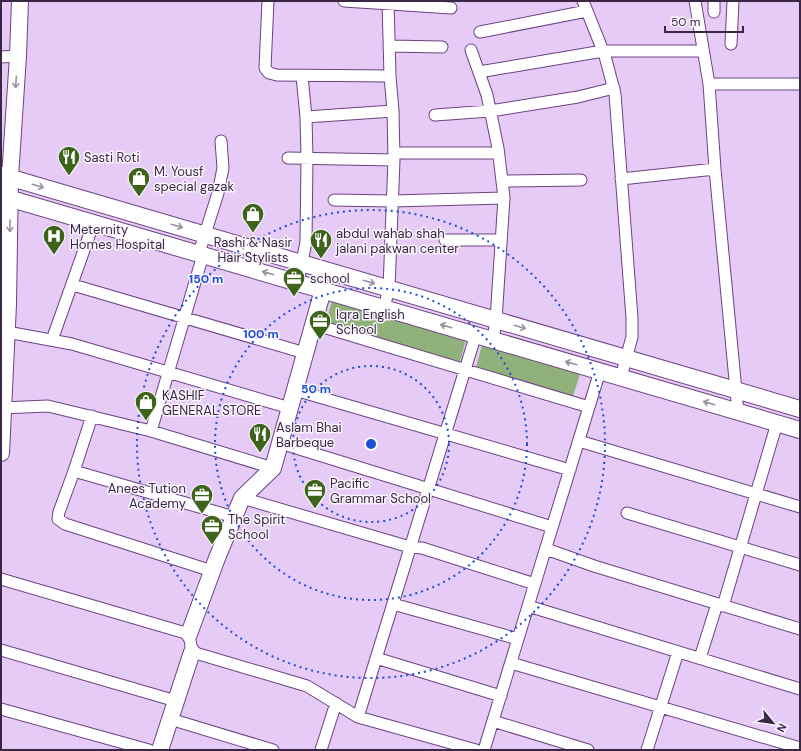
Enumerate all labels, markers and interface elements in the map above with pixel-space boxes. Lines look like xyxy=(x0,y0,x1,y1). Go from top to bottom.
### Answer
scale bar xyxy=(665,8,743,34)
text: 50 m xyxy=(671,14,700,30)
one-way arrow xyxy=(12,75,20,88)
restaurant icon: Sasti Roti xyxy=(56,144,82,177)
place label: Sasti Roti xyxy=(84,149,140,166)
place label: M. Yousf special gazak xyxy=(154,163,234,195)
shop icon: M. Yousf special gazak xyxy=(126,165,152,198)
one-way arrow xyxy=(32,183,45,190)
shop icon: Rashi & Nasir Hair Stylists xyxy=(240,201,266,234)
one-way arrow xyxy=(6,219,14,232)
place label: Meternity Homes Hospital xyxy=(70,221,165,253)
hospital icon: Meternity Homes Hospital xyxy=(41,223,67,256)
one-way arrow xyxy=(170,223,183,230)
place label: abdul wahab shah jalani pakwan center xyxy=(335,225,459,257)
restaurant icon: abdul wahab shah jalani pakwan center xyxy=(308,227,334,260)
place label: Rashi & Nasir Hair Stylists xyxy=(214,234,293,266)
office icon: school xyxy=(281,265,307,298)
one-way arrow xyxy=(261,269,274,276)
place label: school xyxy=(310,270,350,287)
text: 150 m xyxy=(189,271,223,287)
one-way arrow xyxy=(362,279,375,287)
place label: Iqra English School xyxy=(336,306,405,338)
office icon: Iqra English School xyxy=(307,308,333,341)
one-way arrow xyxy=(440,322,453,329)
one-way arrow xyxy=(513,324,526,331)
text: 100 m xyxy=(243,326,279,342)
one-way arrow xyxy=(564,359,577,366)
text: 50 m xyxy=(301,381,331,397)
place label: KASHIF GENERAL STORE xyxy=(162,387,261,419)
shop icon: KASHIF GENERAL STORE xyxy=(133,389,159,422)
one-way arrow xyxy=(703,399,716,406)
place label: Aslam Bhai Barbeque xyxy=(276,419,342,451)
restaurant icon: Aslam Bhai Barbeque xyxy=(247,421,273,454)
centre of rings xyxy=(364,437,378,451)
place label: Pacific Grammar School xyxy=(330,475,431,507)
office icon: Pacific Grammar School xyxy=(302,477,328,510)
place label: Anees Tution Academy xyxy=(108,480,186,512)
office icon: Anees Tution Academy xyxy=(189,482,215,515)
place label: The Spirit School xyxy=(228,511,285,543)
office icon: The Spirit School xyxy=(199,513,225,546)
north arrow xyxy=(753,703,793,743)
text: N xyxy=(774,721,790,735)

